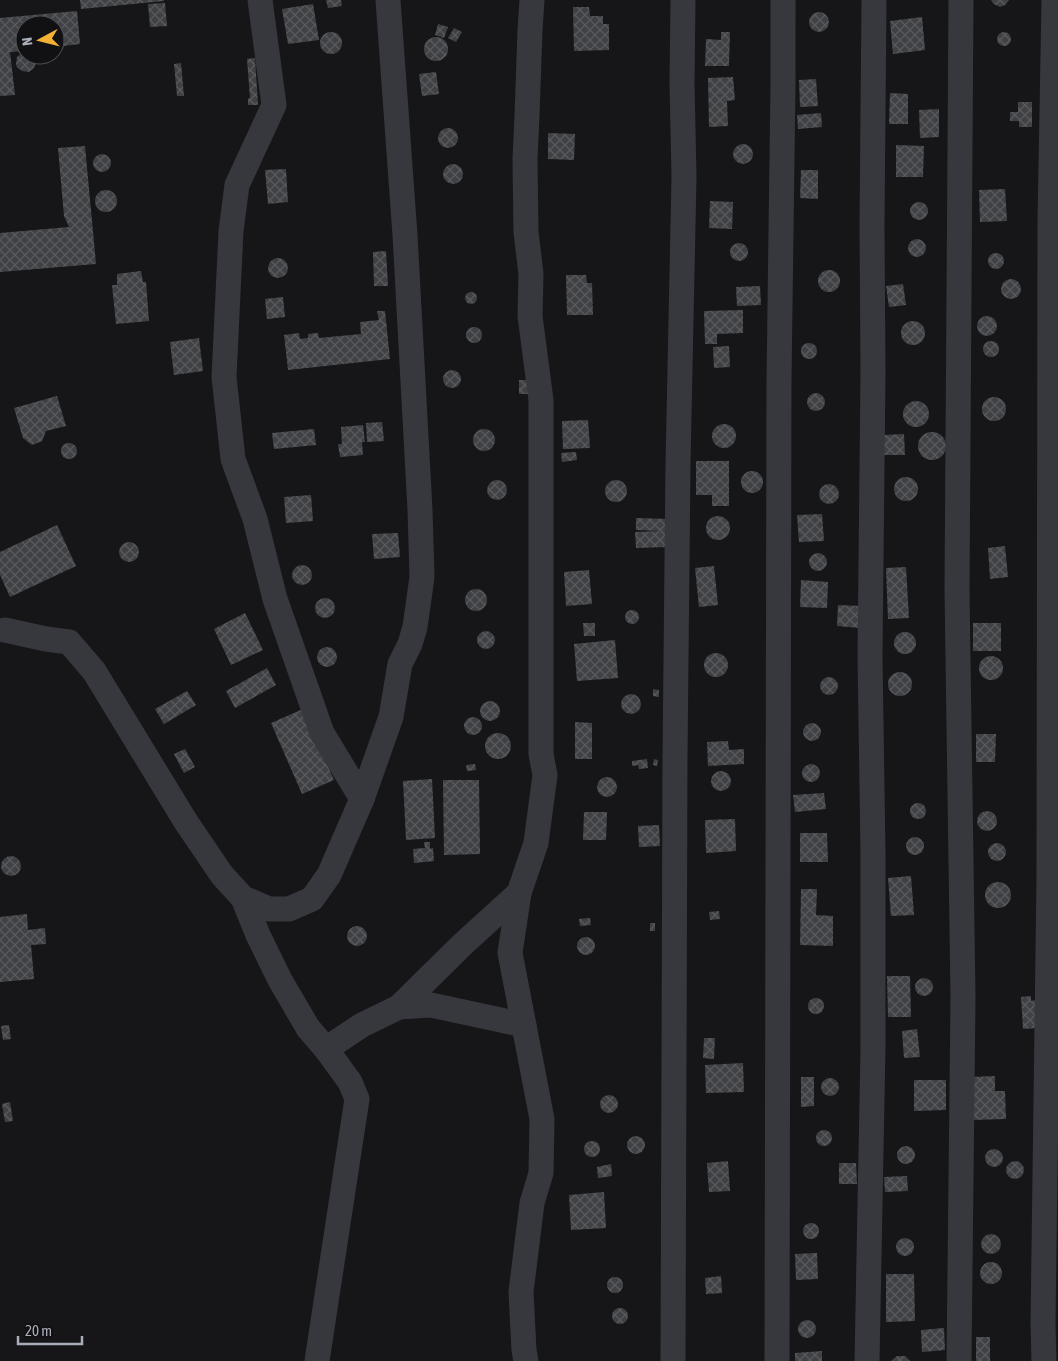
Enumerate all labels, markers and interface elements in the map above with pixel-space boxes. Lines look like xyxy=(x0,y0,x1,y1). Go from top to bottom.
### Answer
north arrow xyxy=(15,15,65,65)
text: N xyxy=(19,37,36,47)
scale bar xyxy=(18,1314,81,1346)
text: 20 m xyxy=(25,1322,52,1339)

